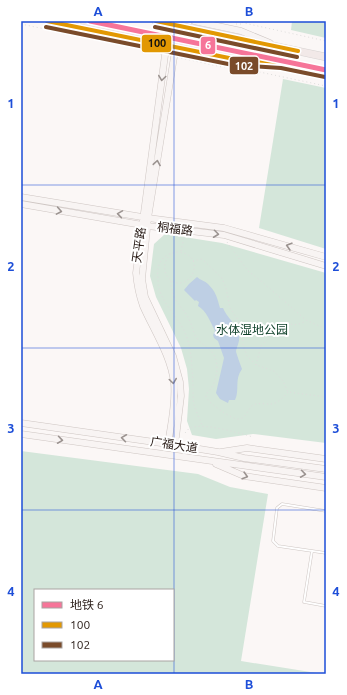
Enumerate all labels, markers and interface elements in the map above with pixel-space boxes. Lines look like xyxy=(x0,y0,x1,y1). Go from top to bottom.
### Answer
text: A xyxy=(93,4,103,18)
text: B xyxy=(245,4,254,18)
line badge: 100 xyxy=(141,34,172,53)
line badge: 6 xyxy=(200,36,216,55)
text: 100 xyxy=(148,37,166,49)
text: 6 xyxy=(205,39,211,51)
line badge: 102 xyxy=(229,56,259,75)
text: 102 xyxy=(235,60,253,72)
one-way arrow xyxy=(158,75,167,81)
text: 1 xyxy=(7,96,15,110)
text: 1 xyxy=(332,96,340,110)
one-way arrow xyxy=(152,160,161,166)
one-way arrow xyxy=(56,206,63,215)
one-way arrow xyxy=(117,210,123,219)
street label: 桐福路 xyxy=(156,220,194,237)
street label: 天平路 xyxy=(130,226,147,264)
one-way arrow xyxy=(213,230,219,239)
one-way arrow xyxy=(285,242,292,251)
text: 2 xyxy=(7,259,15,273)
text: 2 xyxy=(332,259,340,273)
park label: 水体湿地公园 xyxy=(216,323,288,336)
one-way arrow xyxy=(168,378,177,384)
text: 3 xyxy=(7,421,15,435)
text: 3 xyxy=(332,421,340,435)
one-way arrow xyxy=(121,434,127,443)
street label: 广福大道 xyxy=(149,434,199,455)
one-way arrow xyxy=(56,435,63,444)
one-way arrow xyxy=(300,469,306,478)
one-way arrow xyxy=(241,471,248,479)
text: 4 xyxy=(7,584,15,598)
text: 4 xyxy=(332,584,340,598)
legend xyxy=(34,589,174,661)
text: 地铁 6 xyxy=(70,598,104,611)
text: 100 xyxy=(70,618,91,631)
text: 102 xyxy=(70,638,90,651)
text: A xyxy=(93,677,103,691)
text: B xyxy=(245,677,254,691)

